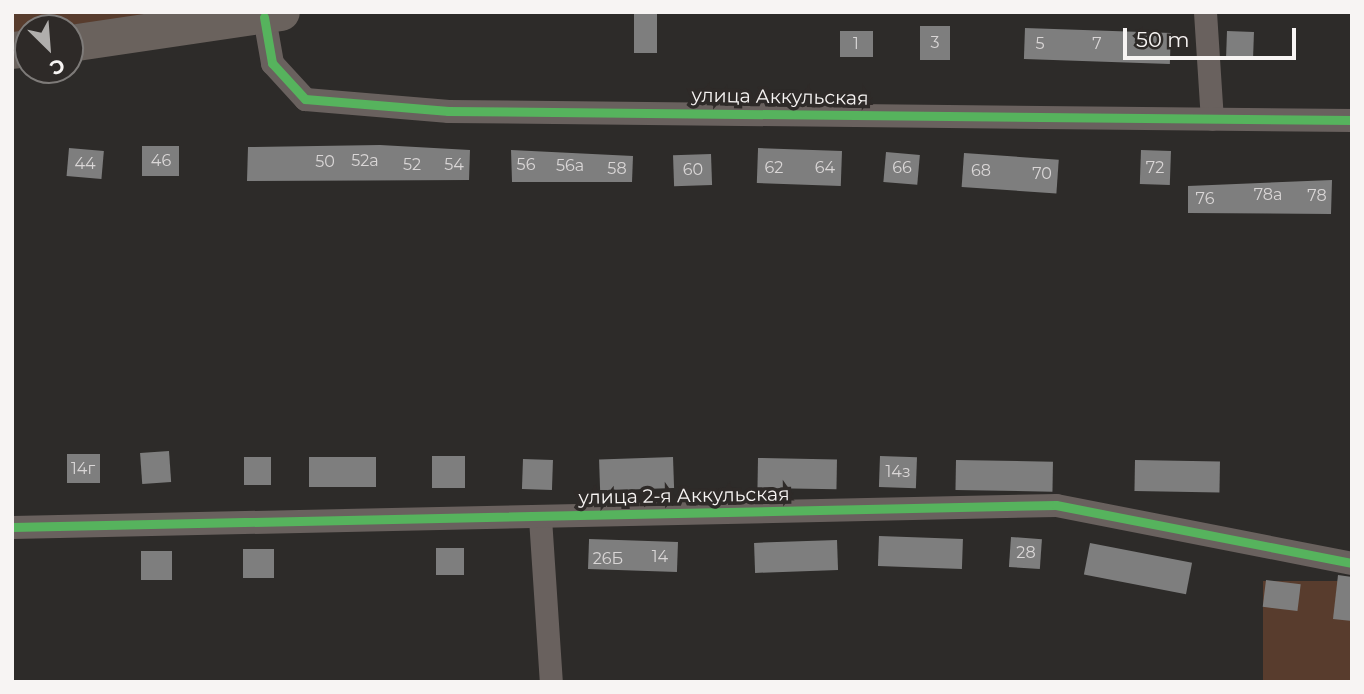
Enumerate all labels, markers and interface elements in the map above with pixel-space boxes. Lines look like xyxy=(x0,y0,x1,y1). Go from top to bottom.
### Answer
north arrow xyxy=(14,14,84,84)
scale bar xyxy=(1126,14,1299,58)
text: 50 m xyxy=(1136,27,1190,52)
house number: 3 xyxy=(930,33,940,53)
house number: 1 xyxy=(853,34,859,54)
house number: 5 xyxy=(1035,34,1045,54)
house number: 7 xyxy=(1092,34,1102,54)
text: С xyxy=(46,53,68,80)
street label: улица Аккульская xyxy=(691,84,869,110)
house number: 46 xyxy=(151,151,171,171)
house number: 52а xyxy=(351,151,379,171)
house number: 50 xyxy=(315,152,335,172)
house number: 44 xyxy=(74,154,96,174)
house number: 52 xyxy=(403,155,421,175)
house number: 54 xyxy=(444,155,464,175)
house number: 56 xyxy=(517,155,535,175)
house number: 56а xyxy=(556,156,584,176)
house number: 62 xyxy=(765,158,783,178)
house number: 64 xyxy=(815,158,835,178)
house number: 66 xyxy=(892,158,912,178)
house number: 72 xyxy=(1146,158,1164,178)
house number: 58 xyxy=(607,159,627,179)
house number: 60 xyxy=(683,160,703,180)
house number: 68 xyxy=(971,161,991,181)
house number: 70 xyxy=(1032,164,1052,184)
house number: 78а xyxy=(1254,185,1282,205)
house number: 78 xyxy=(1307,186,1327,206)
house number: 76 xyxy=(1196,189,1214,209)
house number: 14г xyxy=(71,459,95,479)
house number: 14з xyxy=(886,462,910,482)
street label: улица 2-я Аккульская xyxy=(578,483,790,509)
house number: 28 xyxy=(1016,543,1036,563)
house number: 14 xyxy=(652,547,668,567)
house number: 26Б xyxy=(593,549,623,569)

